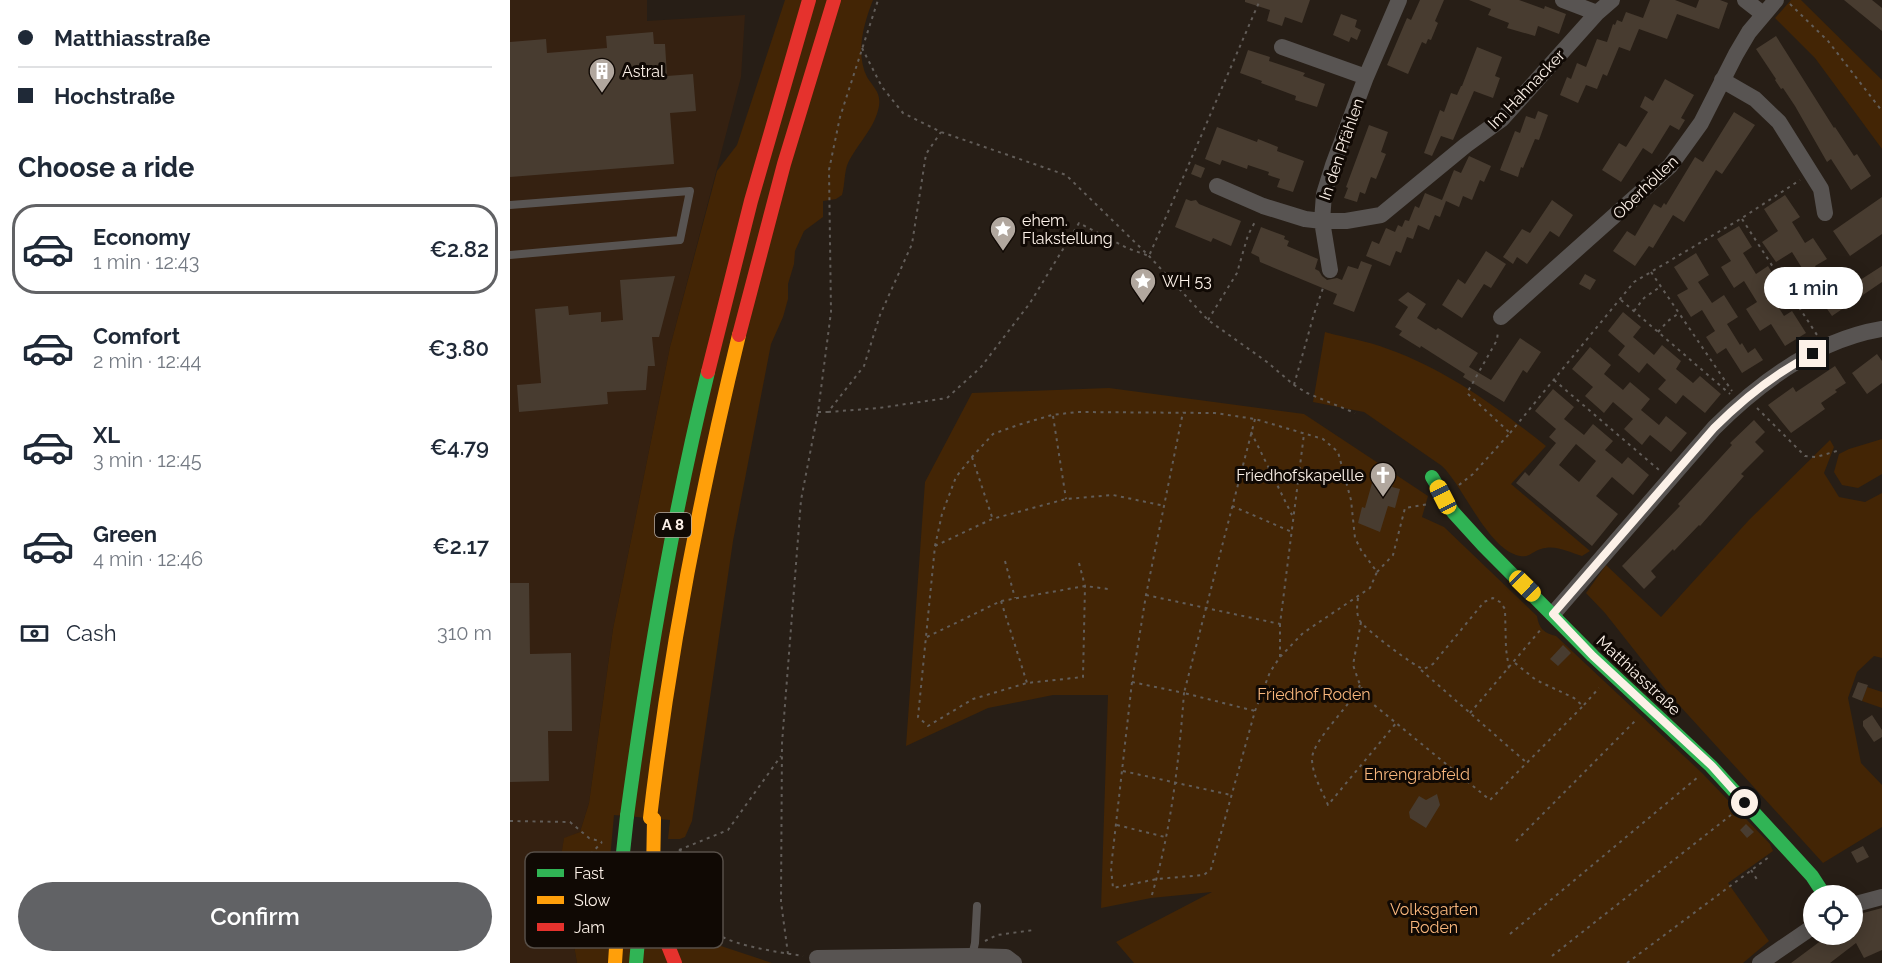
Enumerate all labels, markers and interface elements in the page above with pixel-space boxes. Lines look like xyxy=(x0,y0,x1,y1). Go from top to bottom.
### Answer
text: Matthiasstraße xyxy=(54,25,210,51)
street label: Im Hahnacker xyxy=(1484,46,1569,133)
building icon: Astral xyxy=(587,56,617,94)
place label: Astral xyxy=(622,62,665,81)
text: Hochstraße xyxy=(54,83,175,109)
street label: In den Pfählen xyxy=(1315,96,1368,203)
text: Choose a ride xyxy=(18,152,194,183)
street label: Oberhöllen xyxy=(1609,152,1682,223)
place label: ehem. Flakstellung xyxy=(1022,211,1113,248)
place icon: ehem. Flakstellung xyxy=(988,214,1018,252)
icon: car xyxy=(21,222,75,276)
text: Economy xyxy=(93,224,191,250)
text: €2.82 xyxy=(429,236,489,262)
text: 1 min · 12:43 xyxy=(93,250,199,274)
place icon: WH 53 xyxy=(1128,266,1158,304)
callout: 1 min xyxy=(1764,267,1862,309)
place label: WH 53 xyxy=(1162,272,1212,291)
text: 1 min xyxy=(1789,276,1838,300)
icon: car xyxy=(21,321,75,375)
text: Comfort xyxy=(93,323,180,349)
text: €3.80 xyxy=(428,335,489,361)
route end xyxy=(1799,340,1826,367)
text: 2 min · 12:44 xyxy=(93,349,201,373)
icon: car xyxy=(21,420,75,474)
text: XL xyxy=(93,422,120,448)
text: €4.79 xyxy=(430,434,489,460)
text: 3 min · 12:45 xyxy=(93,448,202,472)
church icon: Friedhofskapellle xyxy=(1368,460,1398,498)
place label: Friedhofskapellle xyxy=(1236,466,1364,485)
car xyxy=(1427,477,1459,517)
road number: A 8 xyxy=(655,513,691,537)
icon: car xyxy=(21,519,75,573)
text: Green xyxy=(93,521,157,547)
text: €2.17 xyxy=(432,533,489,559)
text: 4 min · 12:46 xyxy=(93,547,203,571)
car xyxy=(1506,567,1544,605)
icon: cash xyxy=(18,617,51,650)
text: Cash xyxy=(66,620,117,646)
text: 310 m xyxy=(437,621,492,645)
street label: Matthiasstraße xyxy=(1593,632,1685,719)
park label: Friedhof Roden xyxy=(1257,685,1371,704)
park label: Ehrengrabfeld xyxy=(1364,765,1470,784)
route start xyxy=(1731,789,1758,816)
legend xyxy=(525,852,723,948)
text: Fast xyxy=(574,864,605,883)
button: Confirm xyxy=(18,882,492,951)
map controls xyxy=(1803,885,1863,945)
button: locate xyxy=(1803,885,1863,945)
text: Slow xyxy=(574,891,610,910)
park label: Volksgarten Roden xyxy=(1390,900,1478,937)
text: Jam xyxy=(574,918,605,937)

